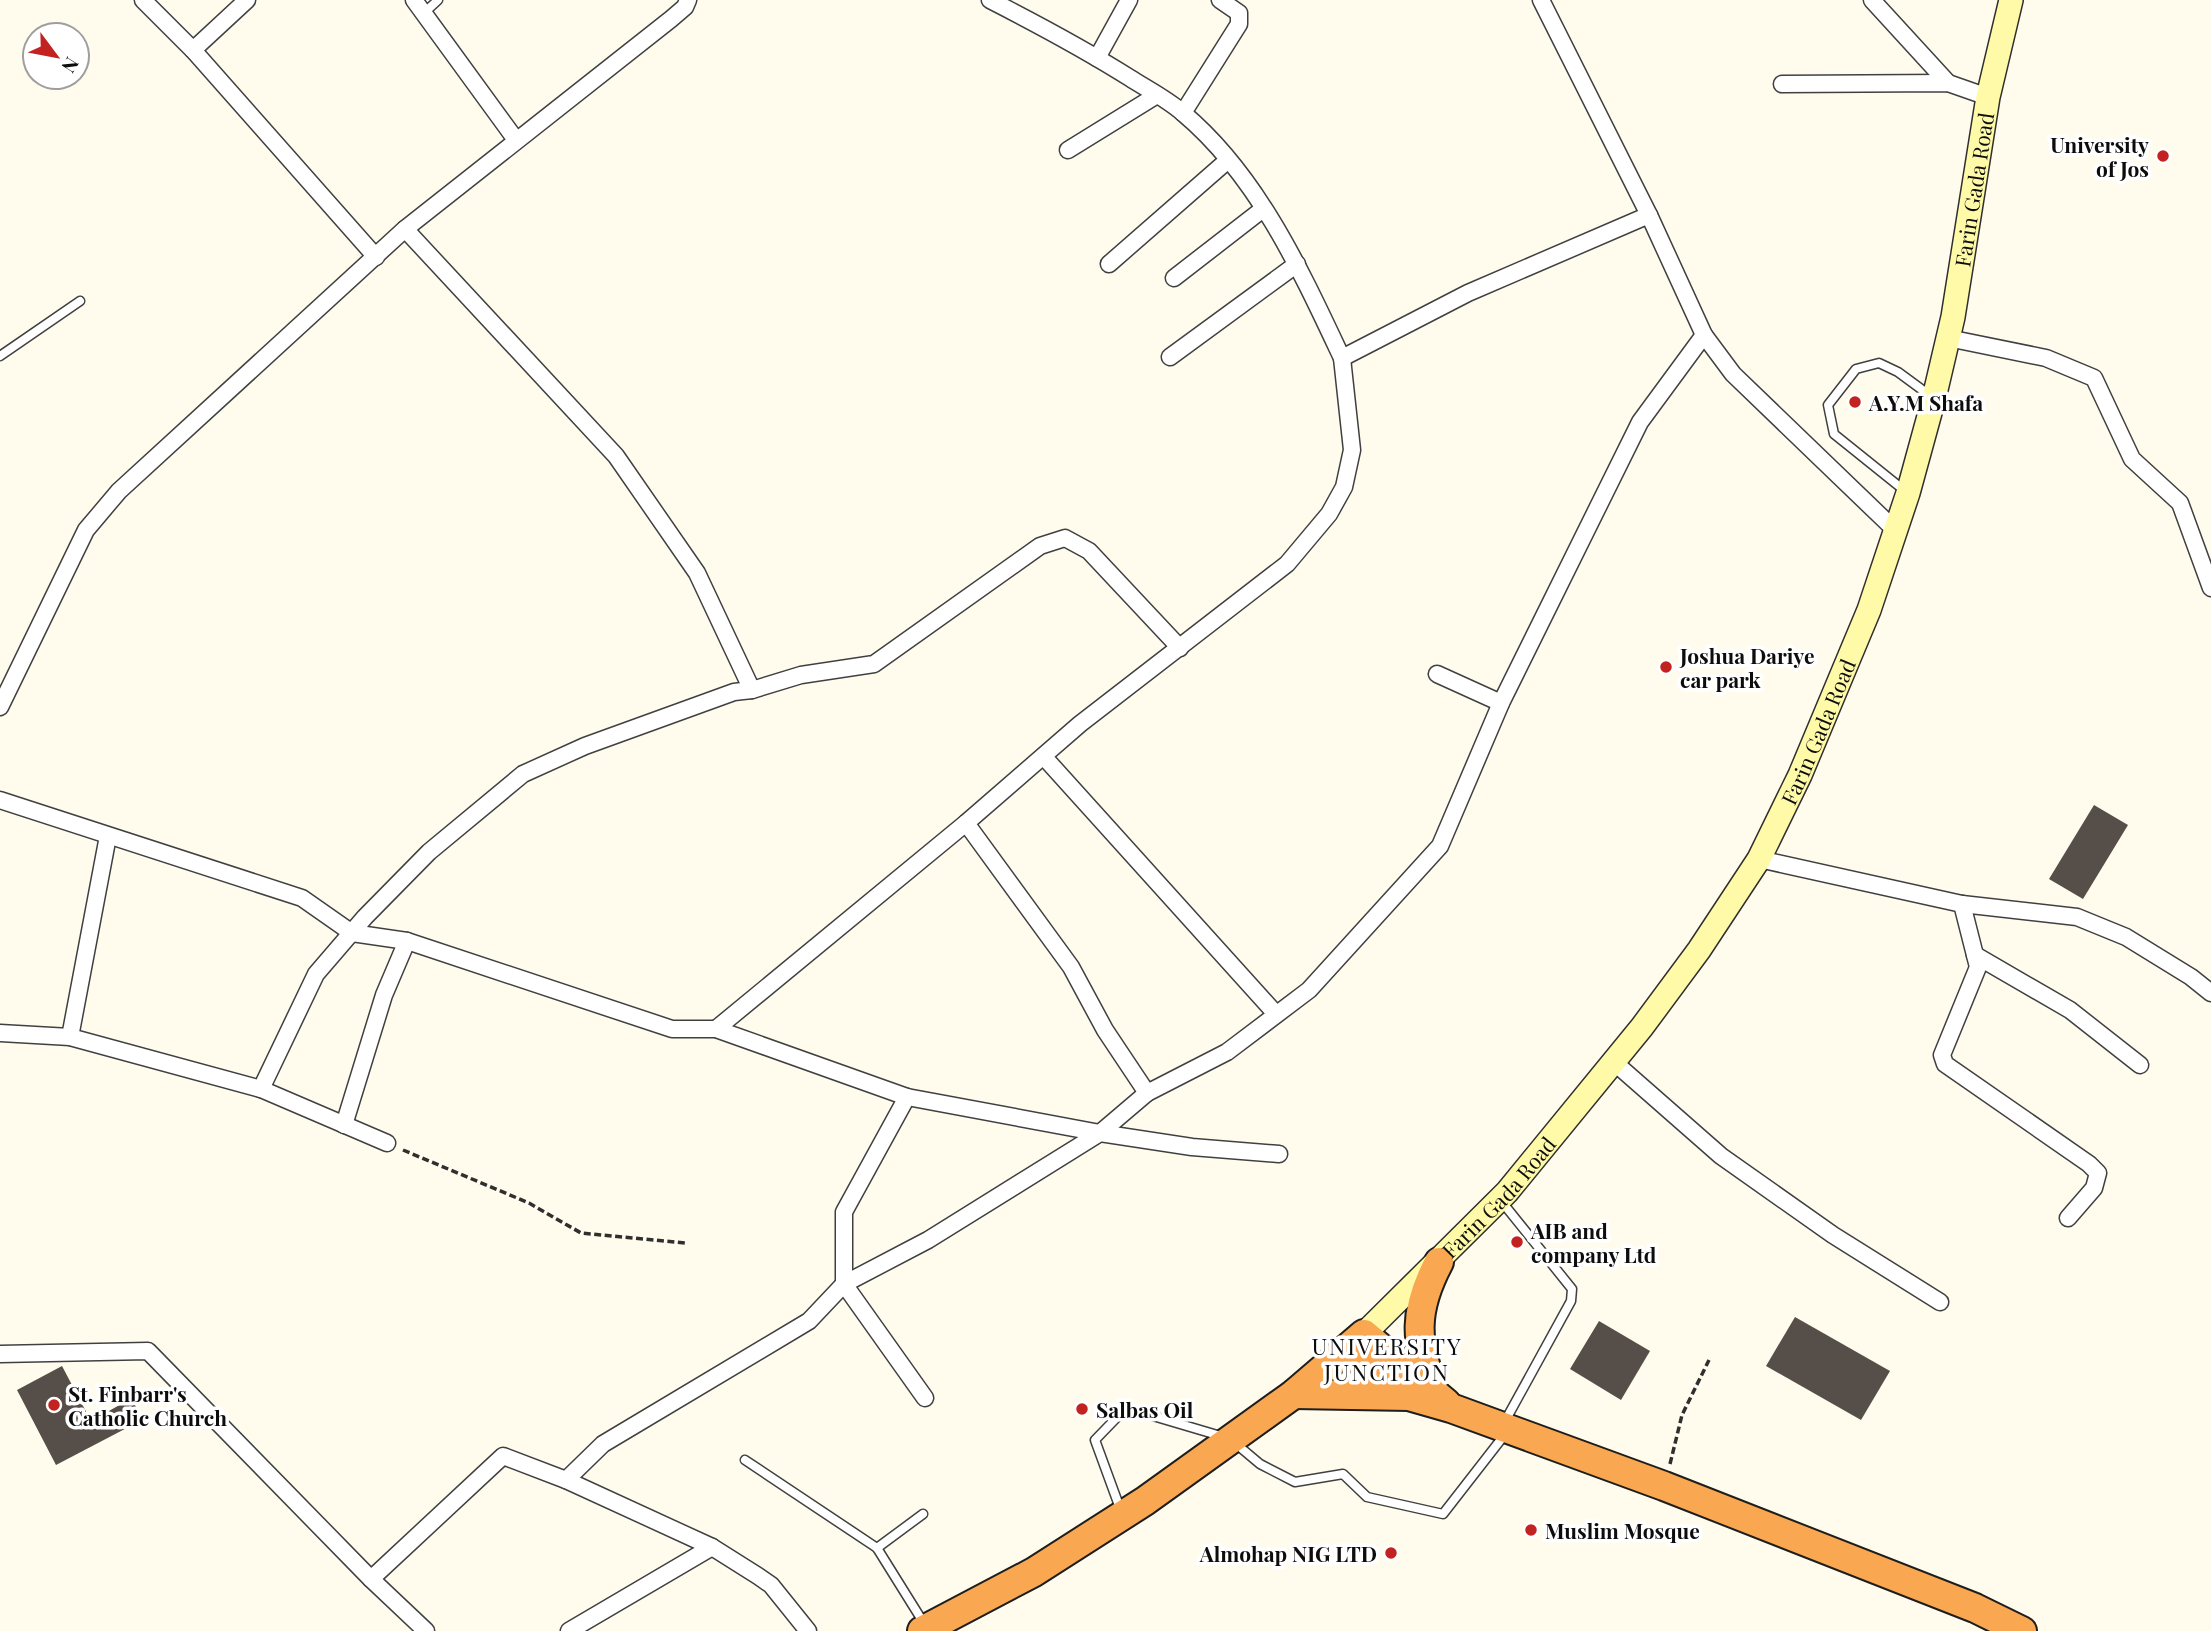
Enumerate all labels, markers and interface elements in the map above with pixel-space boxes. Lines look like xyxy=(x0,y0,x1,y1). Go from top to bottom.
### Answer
north arrow xyxy=(21,21,91,91)
text: N xyxy=(56,53,86,78)
street label: Farin Gada Road xyxy=(1947,110,1999,269)
place label: University of Jos xyxy=(2050,130,2149,182)
marker: University of Jos xyxy=(2155,148,2171,164)
place label: A.Y.M Shafa xyxy=(1868,388,1983,416)
marker: A.Y.M Shafa xyxy=(1847,394,1863,410)
place label: Joshua Dariye car park xyxy=(1679,641,1815,693)
street label: Farin Gada Road xyxy=(1774,654,1861,809)
marker: Joshua Dariye car park xyxy=(1658,659,1674,675)
street label: Farin Gada Road xyxy=(1435,1130,1561,1264)
place label: AIB and company Ltd xyxy=(1530,1216,1657,1268)
marker: AIB and company Ltd xyxy=(1509,1234,1525,1250)
district label: UNIVERSITY JUNCTION xyxy=(1311,1330,1463,1387)
place label: St. Finbarr's Catholic Church xyxy=(68,1379,227,1431)
place label: Salbas Oil xyxy=(1096,1395,1194,1423)
marker: St. Finbarr's Catholic Church xyxy=(46,1397,62,1413)
marker: Salbas Oil xyxy=(1074,1401,1090,1417)
place label: Muslim Mosque xyxy=(1545,1516,1700,1544)
marker: Muslim Mosque xyxy=(1523,1522,1539,1538)
place label: Almohap NIG LTD xyxy=(1199,1539,1377,1567)
marker: Almohap NIG LTD xyxy=(1383,1545,1399,1561)

